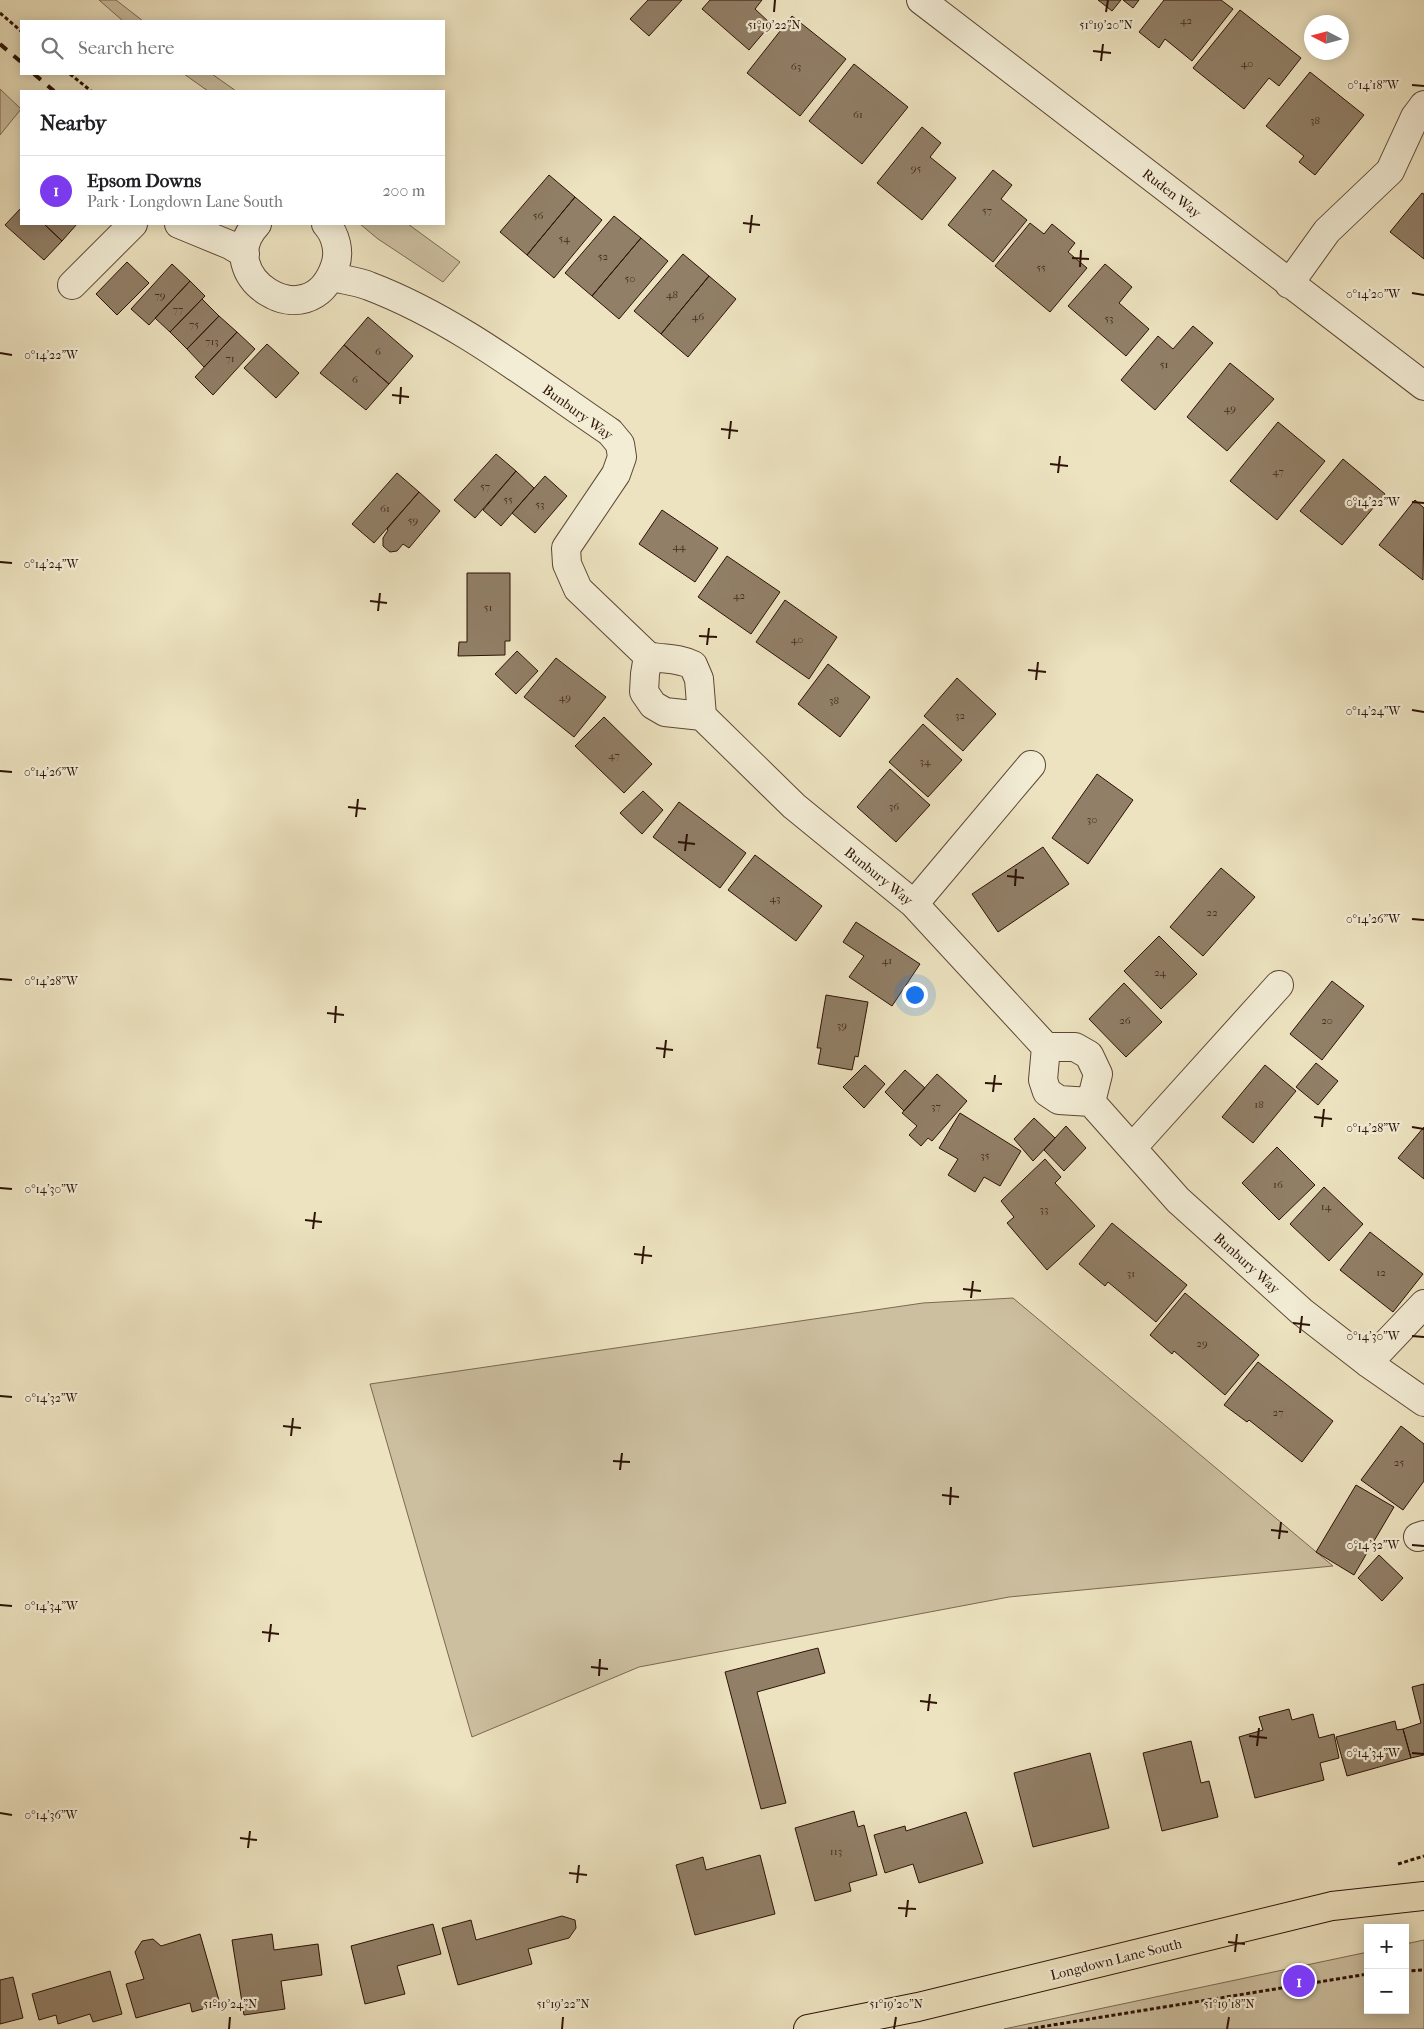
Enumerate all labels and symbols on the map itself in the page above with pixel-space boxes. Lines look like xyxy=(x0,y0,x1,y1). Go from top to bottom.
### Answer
house number: 42 xyxy=(1180,14,1192,27)
north arrow xyxy=(1304,15,1349,60)
text: 51°19'22"N xyxy=(747,18,801,32)
text: 51°19'20"N xyxy=(1079,18,1133,32)
house number: 40 xyxy=(1241,57,1253,70)
house number: 63 xyxy=(791,60,801,73)
text: 0°14'18"W xyxy=(1347,78,1400,92)
house number: 61 xyxy=(853,108,863,121)
house number: 38 xyxy=(1310,114,1320,127)
house number: 95 xyxy=(911,162,922,175)
street label: Ruden Way xyxy=(1139,165,1205,222)
house number: 57 xyxy=(982,204,992,217)
house number: 56 xyxy=(533,209,543,222)
house number: 54 xyxy=(558,232,570,245)
house number: 52 xyxy=(598,250,609,263)
house number: 55 xyxy=(1036,261,1046,274)
house number: 50 xyxy=(625,272,635,285)
text: 0°14'20"W xyxy=(1346,287,1401,301)
house number: 48 xyxy=(666,288,678,301)
house number: 79 xyxy=(154,289,166,302)
house number: 77 xyxy=(173,303,183,316)
house number: 46 xyxy=(692,310,704,323)
house number: 53 xyxy=(1104,312,1114,325)
house number: 75 xyxy=(189,318,199,331)
house number: 713 xyxy=(205,335,219,348)
house number: 6 xyxy=(375,345,381,358)
text: 0°14'22"W xyxy=(24,348,79,362)
house number: 71 xyxy=(225,352,235,365)
house number: 51 xyxy=(1160,358,1168,371)
house number: 6 xyxy=(352,373,358,386)
street label: Bunbury Way xyxy=(539,381,617,444)
house number: 49 xyxy=(1224,402,1236,415)
house number: 47 xyxy=(1272,465,1284,478)
house number: 57 xyxy=(480,480,490,493)
house number: 55 xyxy=(503,493,513,506)
text: 0°14'22"W xyxy=(1346,495,1401,509)
house number: 53 xyxy=(535,498,545,511)
house number: 61 xyxy=(380,502,390,515)
house number: 59 xyxy=(408,514,418,527)
house number: 44 xyxy=(672,540,686,553)
text: 0°14'24"W xyxy=(24,557,80,571)
house number: 42 xyxy=(733,589,745,602)
house number: 51 xyxy=(484,601,492,614)
house number: 40 xyxy=(791,633,803,646)
house number: 49 xyxy=(559,691,571,704)
house number: 38 xyxy=(829,694,839,707)
text: 0°14'24"W xyxy=(1346,704,1402,718)
house number: 32 xyxy=(955,709,965,722)
house number: 47 xyxy=(608,749,620,762)
house number: 34 xyxy=(919,755,931,768)
text: 0°14'26"W xyxy=(24,765,79,779)
house number: 36 xyxy=(889,800,899,813)
house number: 30 xyxy=(1087,813,1097,826)
street label: Bunbury Way xyxy=(841,844,917,909)
house number: 43 xyxy=(769,892,781,905)
house number: 22 xyxy=(1206,906,1218,919)
text: 0°14'26"W xyxy=(1346,912,1401,926)
house number: 41 xyxy=(882,954,892,967)
house number: 24 xyxy=(1154,966,1167,979)
text: 0°14'28"W xyxy=(24,974,79,988)
your location xyxy=(902,982,928,1008)
house number: 26 xyxy=(1119,1014,1131,1027)
house number: 20 xyxy=(1321,1014,1333,1027)
house number: 39 xyxy=(837,1019,847,1032)
house number: 18 xyxy=(1254,1098,1264,1111)
house number: 37 xyxy=(931,1100,941,1113)
text: 0°14'28"W xyxy=(1346,1121,1401,1135)
house number: 35 xyxy=(980,1149,990,1162)
house number: 16 xyxy=(1273,1178,1283,1191)
text: 0°14'30"W xyxy=(25,1182,79,1196)
house number: 14 xyxy=(1321,1200,1332,1213)
house number: 33 xyxy=(1039,1203,1049,1216)
street label: Bunbury Way xyxy=(1210,1229,1284,1298)
house number: 12 xyxy=(1376,1266,1386,1279)
house number: 31 xyxy=(1127,1267,1135,1280)
text: 0°14'30"W xyxy=(1347,1329,1401,1343)
house number: 29 xyxy=(1196,1337,1208,1350)
text: 0°14'32"W xyxy=(25,1391,78,1405)
house number: 27 xyxy=(1273,1406,1283,1419)
house number: 25 xyxy=(1394,1456,1404,1469)
text: 0°14'32"W xyxy=(1347,1538,1400,1552)
text: 0°14'34"W xyxy=(24,1599,79,1613)
text: 0°14'34"W xyxy=(1346,1746,1401,1760)
text: 0°14'36"W xyxy=(25,1808,79,1822)
house number: 113 xyxy=(830,1845,842,1858)
street label: Longdown Lane South xyxy=(1049,1935,1184,1984)
pin: 1 xyxy=(1283,1962,1315,2000)
text: 51°19'24"N xyxy=(203,1997,257,2011)
text: 51°19'22"N xyxy=(536,1997,590,2011)
text: 51°19'20"N xyxy=(869,1997,923,2011)
text: 51°19'18"N xyxy=(1203,1997,1255,2011)

